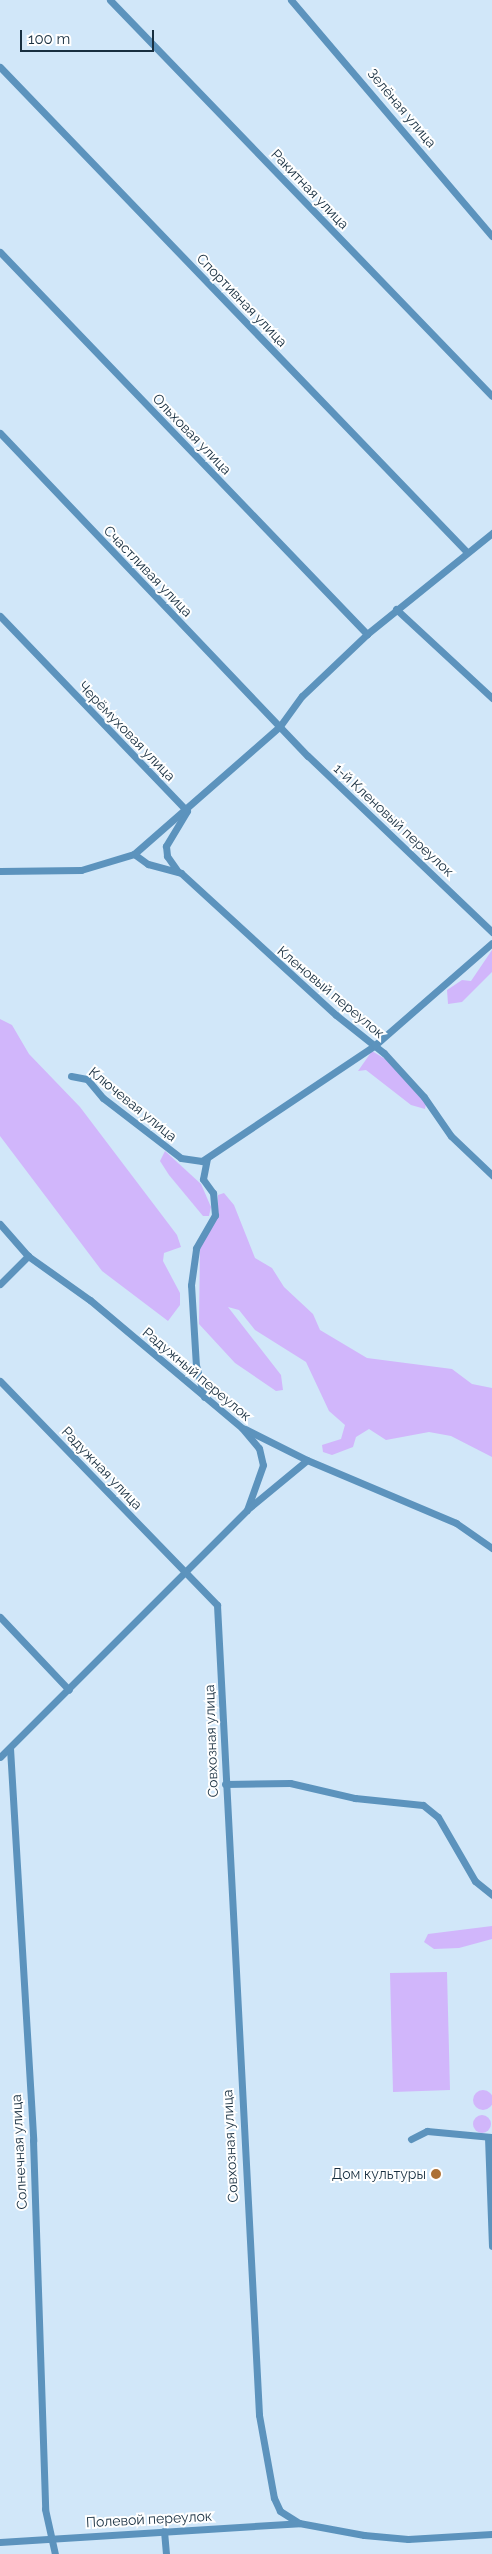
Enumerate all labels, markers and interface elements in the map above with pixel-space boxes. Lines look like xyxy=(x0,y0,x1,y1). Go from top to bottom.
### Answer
scale bar xyxy=(22,20,156,52)
text: 100 m xyxy=(28,30,70,48)
street label: Зелёная улица xyxy=(364,65,440,151)
street label: Ракитная улица xyxy=(268,145,352,233)
street label: Спортивная улица xyxy=(193,250,291,350)
street label: Ольховая улица xyxy=(149,390,235,478)
street label: Счастливая улица xyxy=(100,522,196,620)
street label: Черёмуховая улица xyxy=(75,678,179,784)
street label: 1-й Кленовый переулок xyxy=(330,760,458,880)
street label: Кленовый переулок xyxy=(274,942,388,1042)
street label: Ключевая улица xyxy=(85,1063,181,1145)
street label: Радужный переулок xyxy=(139,1324,255,1424)
street label: Радужная улица xyxy=(58,1423,146,1513)
street label: Совхозная улица xyxy=(201,1684,221,1798)
street label: Совхозная улица xyxy=(219,2089,241,2203)
street label: Солнечная улица xyxy=(8,2094,30,2210)
place label: Дом культуры xyxy=(332,2166,426,2182)
marker: Дом культуры xyxy=(430,2168,442,2180)
street label: Полевой переулок xyxy=(86,2507,212,2531)

